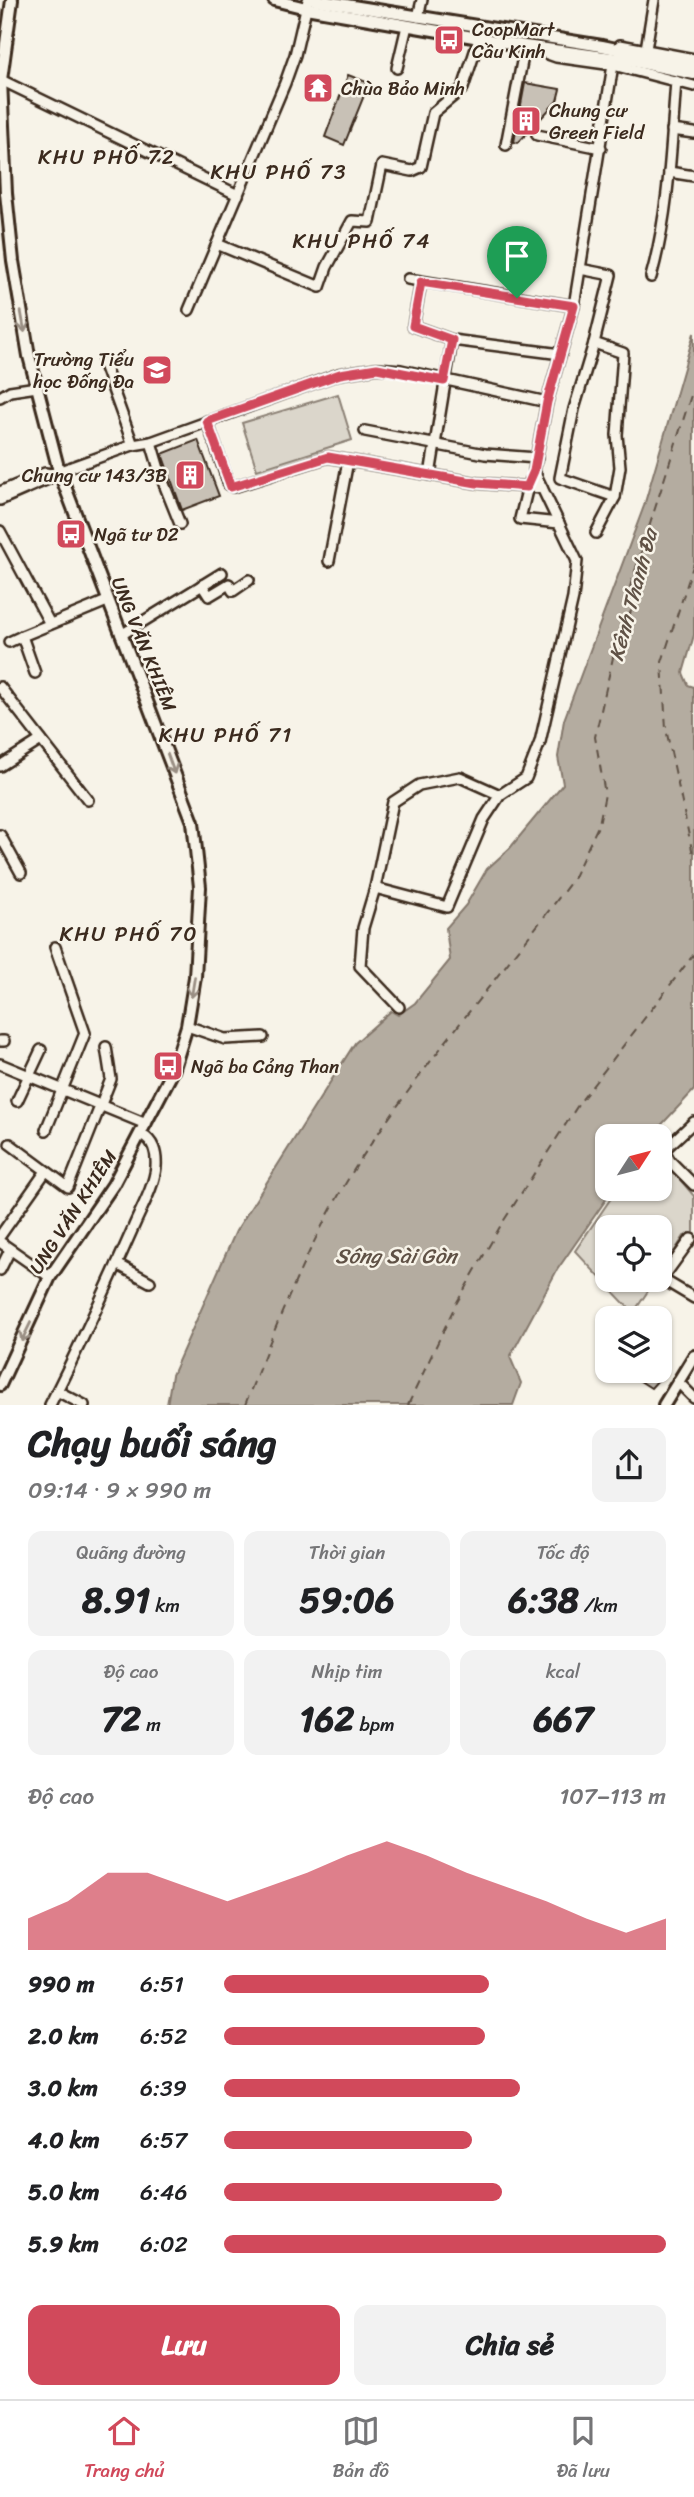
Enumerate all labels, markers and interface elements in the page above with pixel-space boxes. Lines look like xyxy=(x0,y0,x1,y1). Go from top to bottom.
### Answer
place label: CoopMart Cầu Kinh xyxy=(472,13,556,68)
bus stop icon: CoopMart Cầu Kinh xyxy=(432,23,466,57)
temple icon: Chùa Bảo Minh xyxy=(301,71,335,105)
place label: Chùa Bảo Minh xyxy=(341,72,465,105)
place label: Chung cư Green Field xyxy=(549,94,646,149)
building icon: Chung cư Green Field xyxy=(509,104,543,138)
district label: KHU PHỐ 72 xyxy=(38,138,176,176)
district label: KHU PHỐ 73 xyxy=(210,153,348,191)
district label: KHU PHỐ 74 xyxy=(293,222,431,260)
pin xyxy=(487,226,547,298)
icon: arrive xyxy=(498,237,536,275)
one-way arrow xyxy=(17,310,30,333)
place label: Trường Tiểu học Đống Đa xyxy=(32,343,134,398)
school or university icon: Trường Tiểu học Đống Đa xyxy=(140,353,174,387)
building icon: Chung cư 143/3B xyxy=(173,458,207,492)
place label: Chung cư 143/3B xyxy=(22,459,167,492)
bus stop icon: Ngã tư D2 xyxy=(54,517,88,551)
place label: Ngã tư D2 xyxy=(94,518,179,551)
water label: Kênh Thanh Đa xyxy=(597,523,669,665)
street label: UNG VĂN KHIÊM xyxy=(102,572,186,717)
district label: KHU PHỐ 71 xyxy=(159,716,293,754)
one-way arrow xyxy=(166,752,179,774)
district label: KHU PHỐ 70 xyxy=(60,915,198,953)
one-way arrow xyxy=(186,975,199,998)
bus stop icon: Ngã ba Cảng Than xyxy=(151,1049,185,1083)
place label: Ngã ba Cảng Than xyxy=(191,1050,339,1083)
north arrow xyxy=(595,1124,672,1200)
map controls xyxy=(595,1124,672,1383)
street label: UNG VĂN KHIÊM xyxy=(20,1143,126,1281)
button: locate xyxy=(595,1215,672,1292)
water label: Sông Sài Gòn xyxy=(335,1237,459,1275)
button: layers xyxy=(595,1306,672,1383)
one-way arrow xyxy=(19,1320,32,1342)
text: Chạy buổi sáng xyxy=(28,1410,277,1477)
button: share xyxy=(592,1428,666,1502)
text: 09:14 · 9 × 990 m xyxy=(28,1470,211,1511)
text: Quãng đường xyxy=(76,1536,186,1569)
text: Thời gian xyxy=(309,1536,385,1569)
text: Tốc độ xyxy=(537,1536,589,1569)
text: 8.91 xyxy=(82,1569,150,1631)
text: 59:06 xyxy=(299,1569,395,1631)
text: 6:38 xyxy=(508,1569,579,1631)
text: km xyxy=(150,1589,180,1622)
text: /km xyxy=(579,1589,618,1622)
text: Độ cao xyxy=(104,1655,158,1688)
text: Nhịp tim xyxy=(312,1655,382,1688)
text: kcal xyxy=(546,1655,580,1688)
text: 72 xyxy=(101,1688,141,1750)
text: 162 xyxy=(299,1688,355,1750)
text: 667 xyxy=(533,1688,593,1750)
text: m xyxy=(141,1708,161,1741)
text: bpm xyxy=(355,1708,395,1741)
text: Độ cao xyxy=(28,1776,94,1817)
text: 107–113 m xyxy=(559,1776,666,1817)
text: 990 m xyxy=(28,1964,94,2005)
text: 6:51 xyxy=(140,1964,184,2005)
text: 2.0 km xyxy=(28,2016,99,2057)
text: 6:52 xyxy=(140,2016,187,2057)
text: 3.0 km xyxy=(28,2068,98,2109)
text: 6:39 xyxy=(140,2068,187,2109)
text: 4.0 km xyxy=(28,2120,100,2161)
text: 6:57 xyxy=(140,2120,187,2161)
text: 5.0 km xyxy=(28,2172,99,2213)
text: 6:46 xyxy=(140,2172,187,2213)
text: 5.9 km xyxy=(28,2224,99,2265)
text: 6:02 xyxy=(140,2224,188,2265)
button: Lưu xyxy=(28,2305,340,2385)
button: Chia sẻ xyxy=(354,2305,666,2385)
tab: Trang chủ xyxy=(84,2412,165,2487)
tab: Bản đồ xyxy=(332,2412,389,2487)
tab: Đã lưu xyxy=(557,2412,610,2487)

